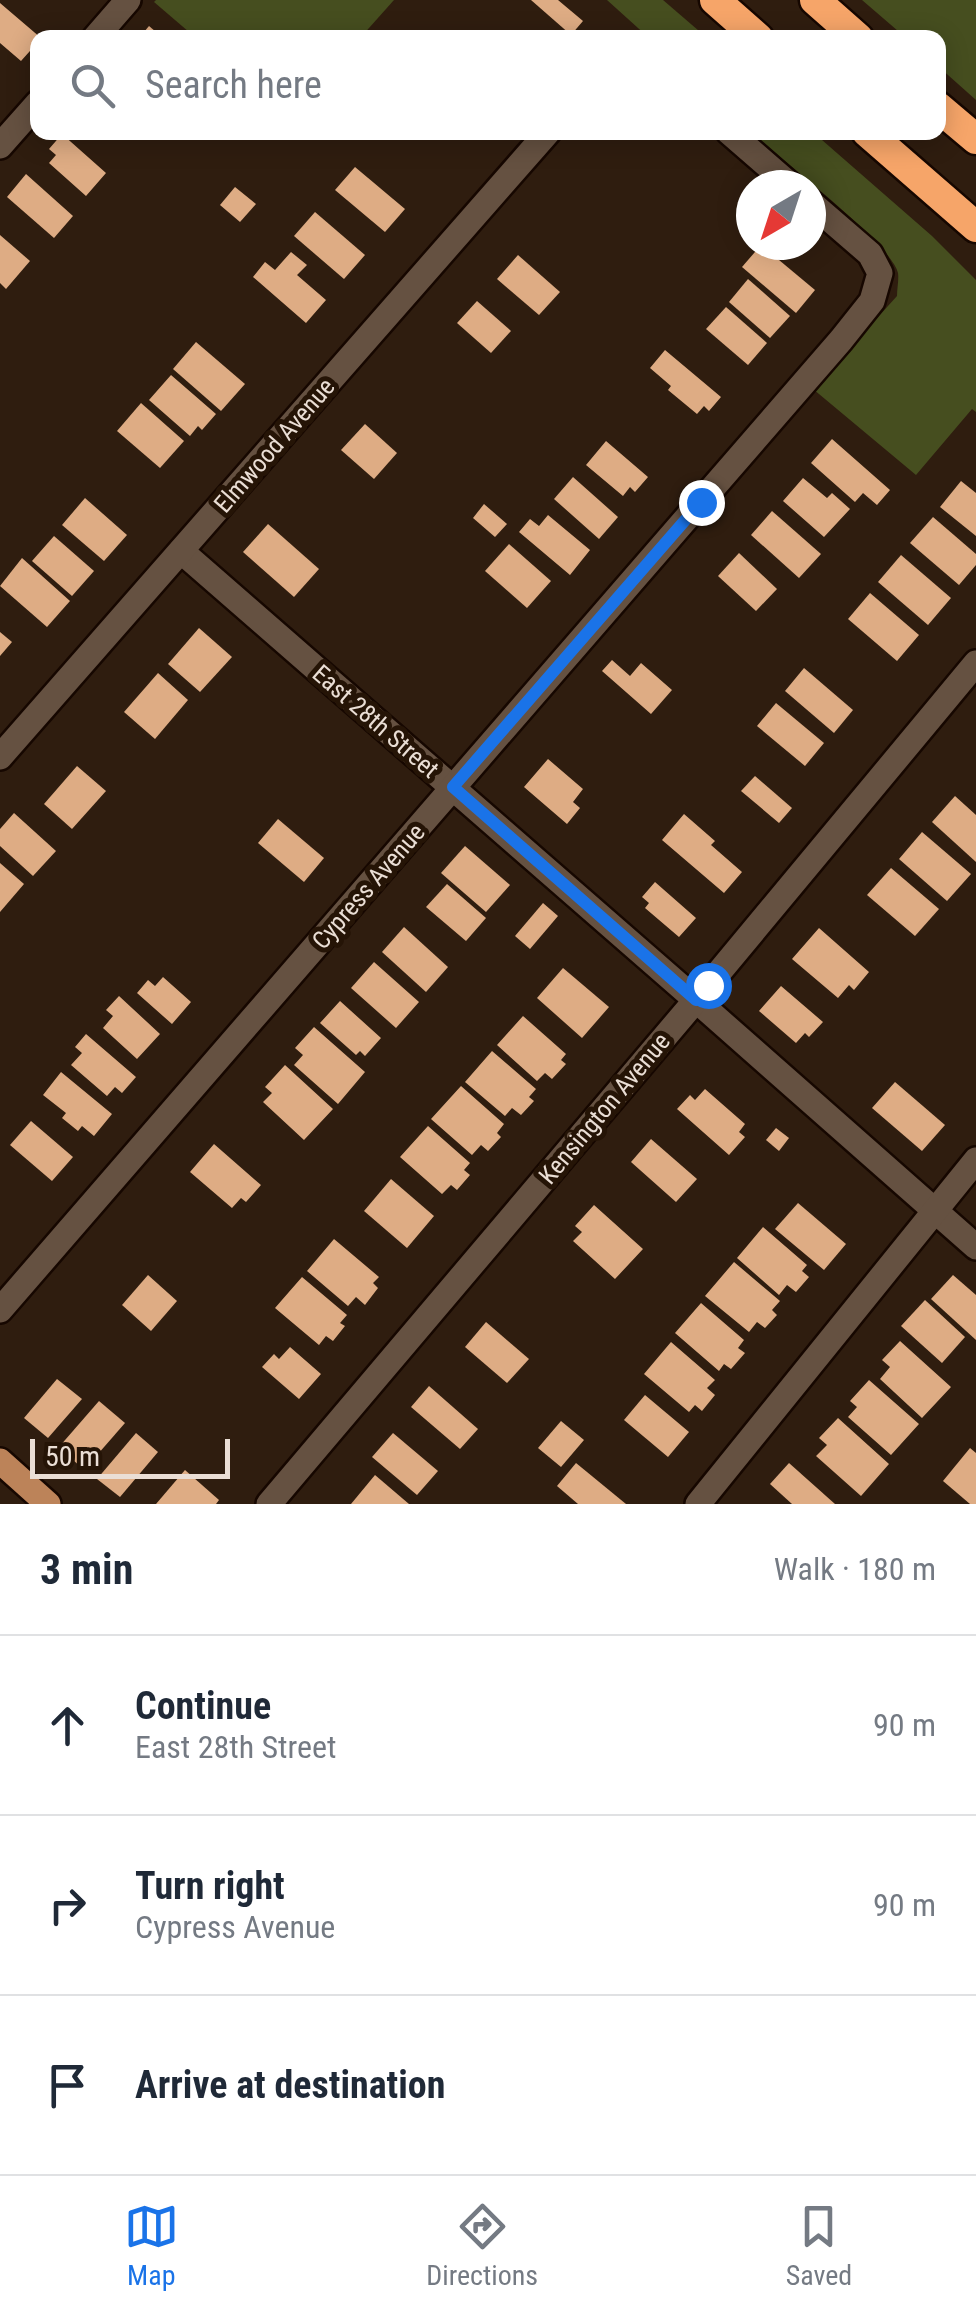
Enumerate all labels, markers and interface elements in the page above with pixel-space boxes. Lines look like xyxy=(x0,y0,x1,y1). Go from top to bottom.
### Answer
search box xyxy=(30,30,946,140)
icon: search xyxy=(65,58,120,113)
text: Search here xyxy=(145,63,322,107)
north arrow xyxy=(736,170,826,260)
street label: Elmwood Avenue xyxy=(208,372,341,518)
route end xyxy=(679,480,725,526)
street label: East 28th Street xyxy=(307,659,445,784)
street label: Cypress Avenue xyxy=(306,818,431,955)
route start xyxy=(686,963,732,1009)
street label: Kensington Avenue xyxy=(533,1027,676,1190)
scale bar xyxy=(30,1434,230,1478)
text: 50 m xyxy=(45,1440,100,1473)
text: 3 min xyxy=(40,1545,133,1594)
text: Walk · 180 m xyxy=(774,1550,936,1588)
text: Continue xyxy=(135,1684,271,1728)
icon: ahead xyxy=(40,1698,95,1753)
text: 90 m xyxy=(873,1706,936,1744)
text: East 28th Street xyxy=(135,1728,336,1766)
text: Turn right xyxy=(135,1864,285,1908)
icon: right xyxy=(40,1878,95,1933)
text: 90 m xyxy=(873,1886,936,1924)
text: Cypress Avenue xyxy=(135,1908,335,1946)
icon: arrive xyxy=(40,2058,95,2113)
text: Arrive at destination xyxy=(135,2063,445,2107)
tab: Map xyxy=(124,2199,179,2292)
tab: Directions xyxy=(426,2199,538,2292)
tab: Saved xyxy=(786,2199,852,2292)

